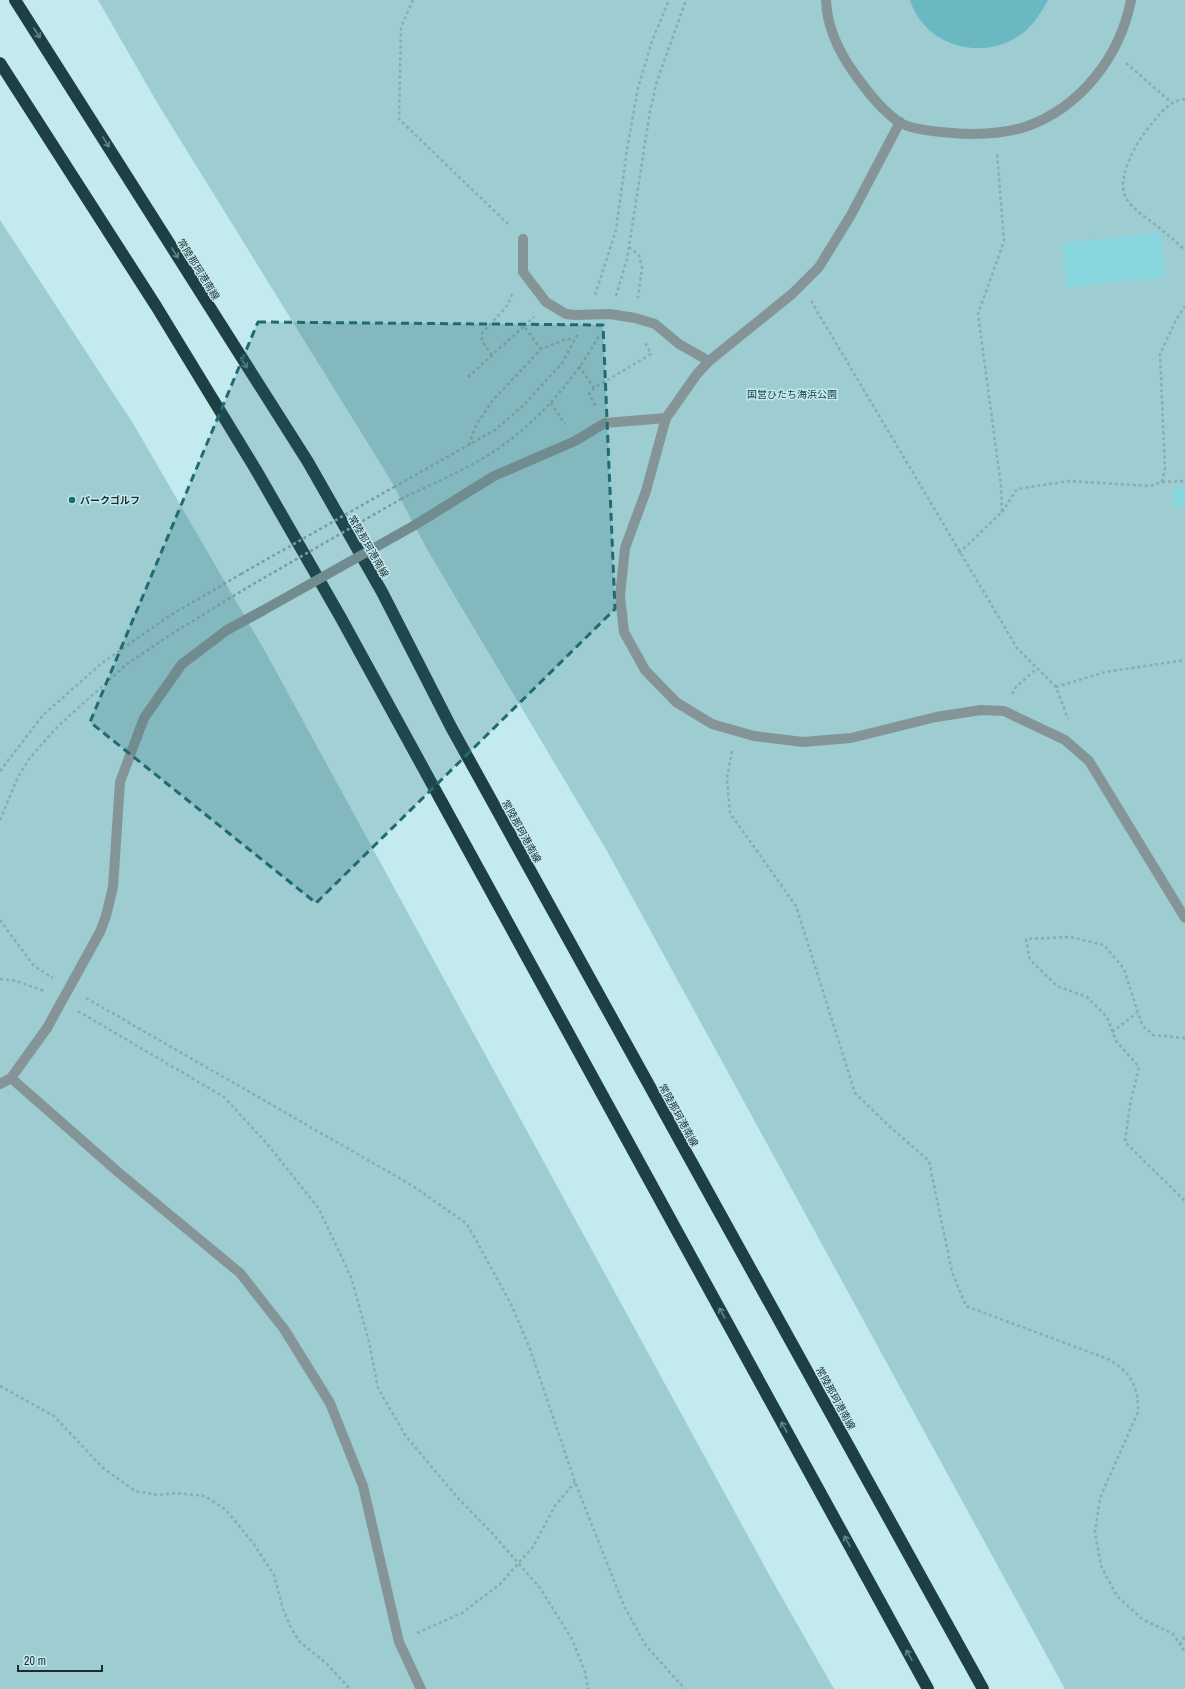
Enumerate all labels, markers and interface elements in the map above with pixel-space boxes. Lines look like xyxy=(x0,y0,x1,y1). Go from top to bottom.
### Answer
one-way arrow xyxy=(33,27,41,38)
one-way arrow xyxy=(103,136,111,148)
street label: 常陸那珂港南線 xyxy=(175,236,223,302)
one-way arrow xyxy=(171,247,179,258)
one-way arrow xyxy=(241,357,249,369)
park label: 国営ひたち海浜公園 xyxy=(747,388,837,401)
place label: パークゴルフ xyxy=(80,494,140,507)
marker: パークゴルフ xyxy=(67,495,77,505)
street label: 常陸那珂港南線 xyxy=(345,513,392,580)
street label: 常陸那珂港南線 xyxy=(499,797,544,865)
street label: 常陸那珂港南線 xyxy=(656,1081,701,1149)
one-way arrow xyxy=(718,1307,725,1319)
street label: 常陸那珂港南線 xyxy=(813,1364,858,1432)
one-way arrow xyxy=(780,1421,788,1433)
one-way arrow xyxy=(842,1535,850,1547)
scale bar xyxy=(18,1647,102,1673)
one-way arrow xyxy=(905,1649,912,1661)
text: 20 m xyxy=(24,1653,46,1669)

